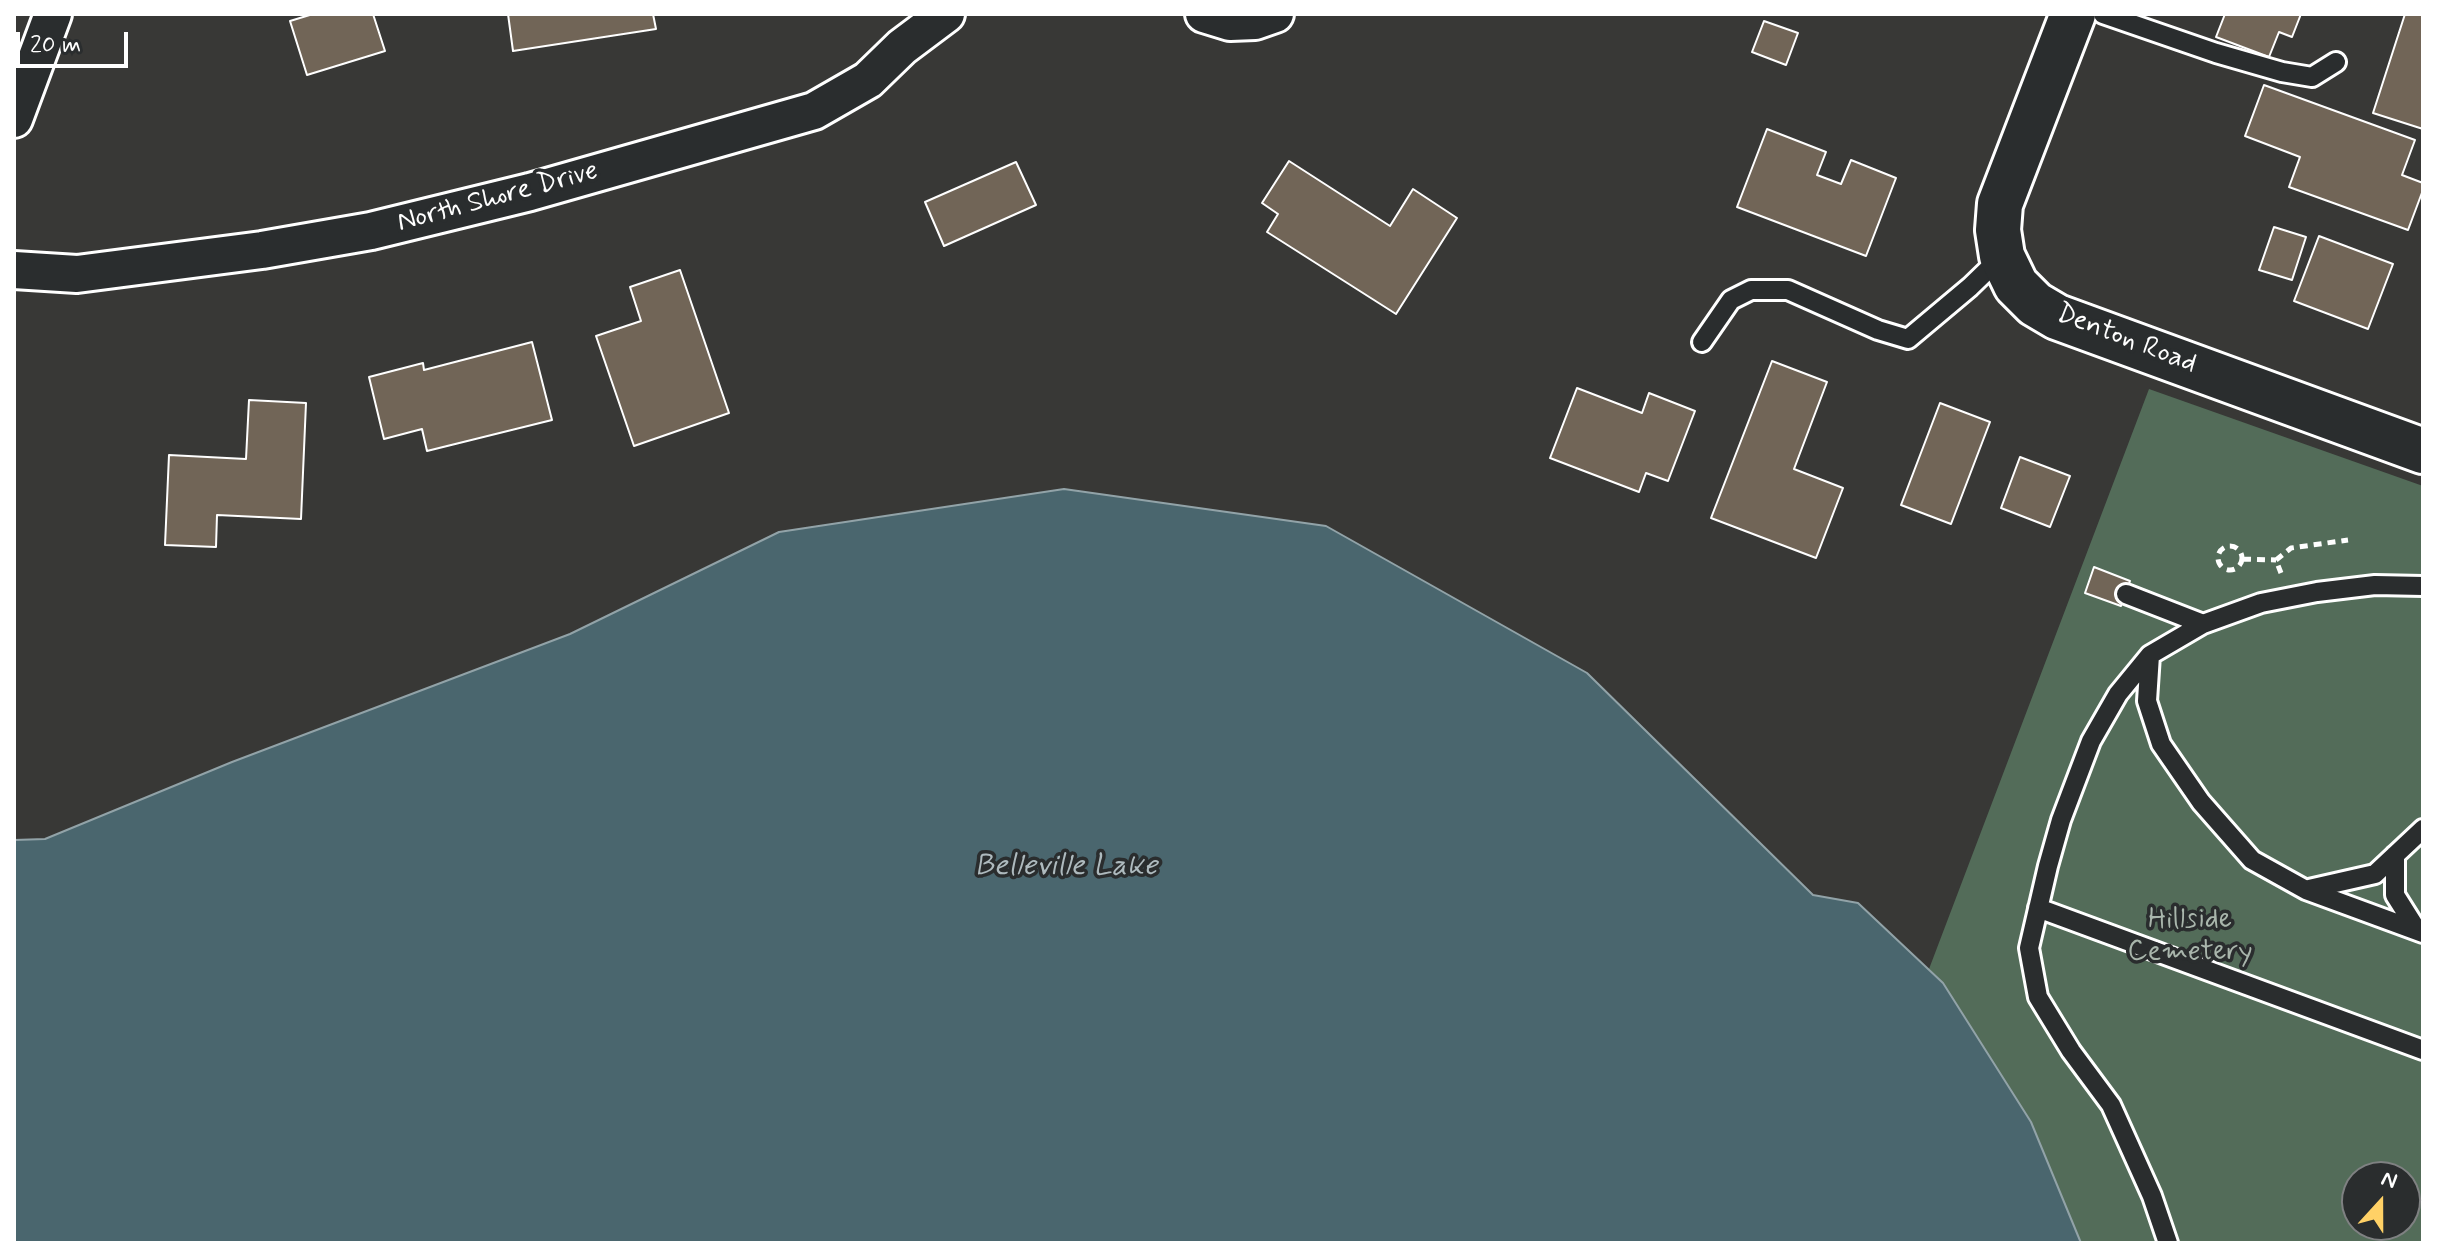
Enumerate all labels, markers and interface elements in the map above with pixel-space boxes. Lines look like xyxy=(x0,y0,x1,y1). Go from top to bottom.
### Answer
scale bar xyxy=(20,16,132,66)
text: 20 m xyxy=(30,30,81,61)
street label: North Shore Drive xyxy=(394,155,602,241)
street label: Denton Road xyxy=(2051,298,2201,382)
water label: Belleville Lake xyxy=(975,850,1157,886)
park label: Hillside Cemetery xyxy=(2128,904,2252,970)
north arrow xyxy=(2341,1161,2421,1241)
text: N xyxy=(2377,1165,2401,1196)

